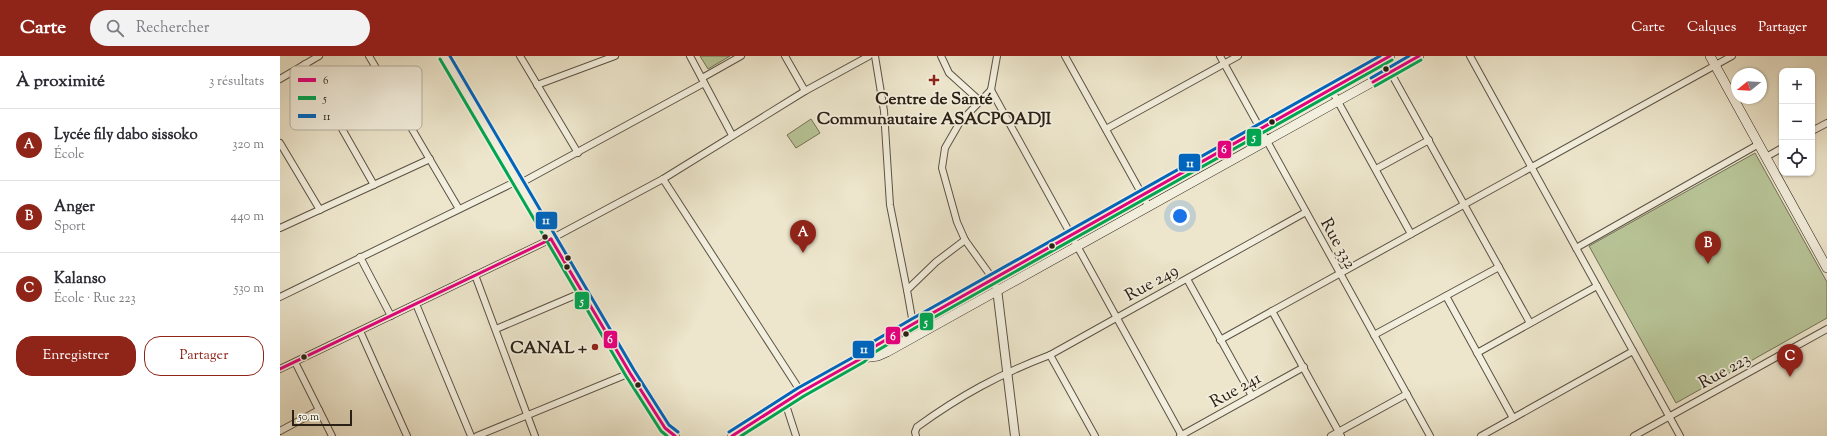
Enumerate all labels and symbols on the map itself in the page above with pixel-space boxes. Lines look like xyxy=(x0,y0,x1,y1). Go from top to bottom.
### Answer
unlabelled marker xyxy=(1381,64,1391,74)
legend xyxy=(290,66,422,130)
north arrow xyxy=(1731,68,1767,104)
text: 6 xyxy=(323,73,328,89)
marker: Centre de Santé Communautaire ASACPOADJI xyxy=(928,74,940,86)
place label: Centre de Santé Communautaire ASACPOADJI xyxy=(817,88,1052,132)
text: 5 xyxy=(322,91,327,107)
text: 11 xyxy=(323,109,331,125)
unlabelled marker xyxy=(1267,117,1277,127)
line badge: 5 xyxy=(1246,128,1262,147)
text: 5 xyxy=(1251,130,1256,146)
line badge: 6 xyxy=(1217,140,1232,159)
text: 6 xyxy=(1221,142,1227,158)
line badge: 11 xyxy=(1178,153,1201,172)
text: 11 xyxy=(1185,156,1194,172)
your location xyxy=(1170,206,1190,226)
line badge: 11 xyxy=(535,211,558,230)
text: 11 xyxy=(541,213,550,229)
street label: Rue 332 xyxy=(1313,214,1361,274)
pin: A xyxy=(790,220,816,253)
pin: B xyxy=(1695,231,1721,264)
unlabelled marker xyxy=(540,232,550,242)
unlabelled marker xyxy=(1047,241,1057,251)
unlabelled marker xyxy=(563,253,573,263)
street label: Rue 249 xyxy=(1121,259,1183,308)
unlabelled marker xyxy=(562,262,572,272)
line badge: 5 xyxy=(574,291,590,310)
text: 5 xyxy=(579,294,584,310)
line badge: 5 xyxy=(919,312,934,331)
text: 5 xyxy=(923,315,928,331)
line badge: 6 xyxy=(885,326,901,345)
text: 6 xyxy=(890,329,896,345)
unlabelled marker xyxy=(901,329,911,339)
line badge: 6 xyxy=(603,330,618,349)
text: 6 xyxy=(607,332,613,348)
place label: CANAL + xyxy=(510,337,587,361)
line badge: 11 xyxy=(852,340,875,359)
marker: CANAL + xyxy=(590,342,600,352)
text: 11 xyxy=(859,342,868,358)
pin: C xyxy=(1777,344,1803,377)
street label: Rue 223 xyxy=(1695,348,1755,396)
unlabelled marker xyxy=(299,352,309,362)
street label: Rue 241 xyxy=(1206,367,1266,415)
unlabelled marker xyxy=(633,380,643,390)
scale bar xyxy=(292,408,352,427)

